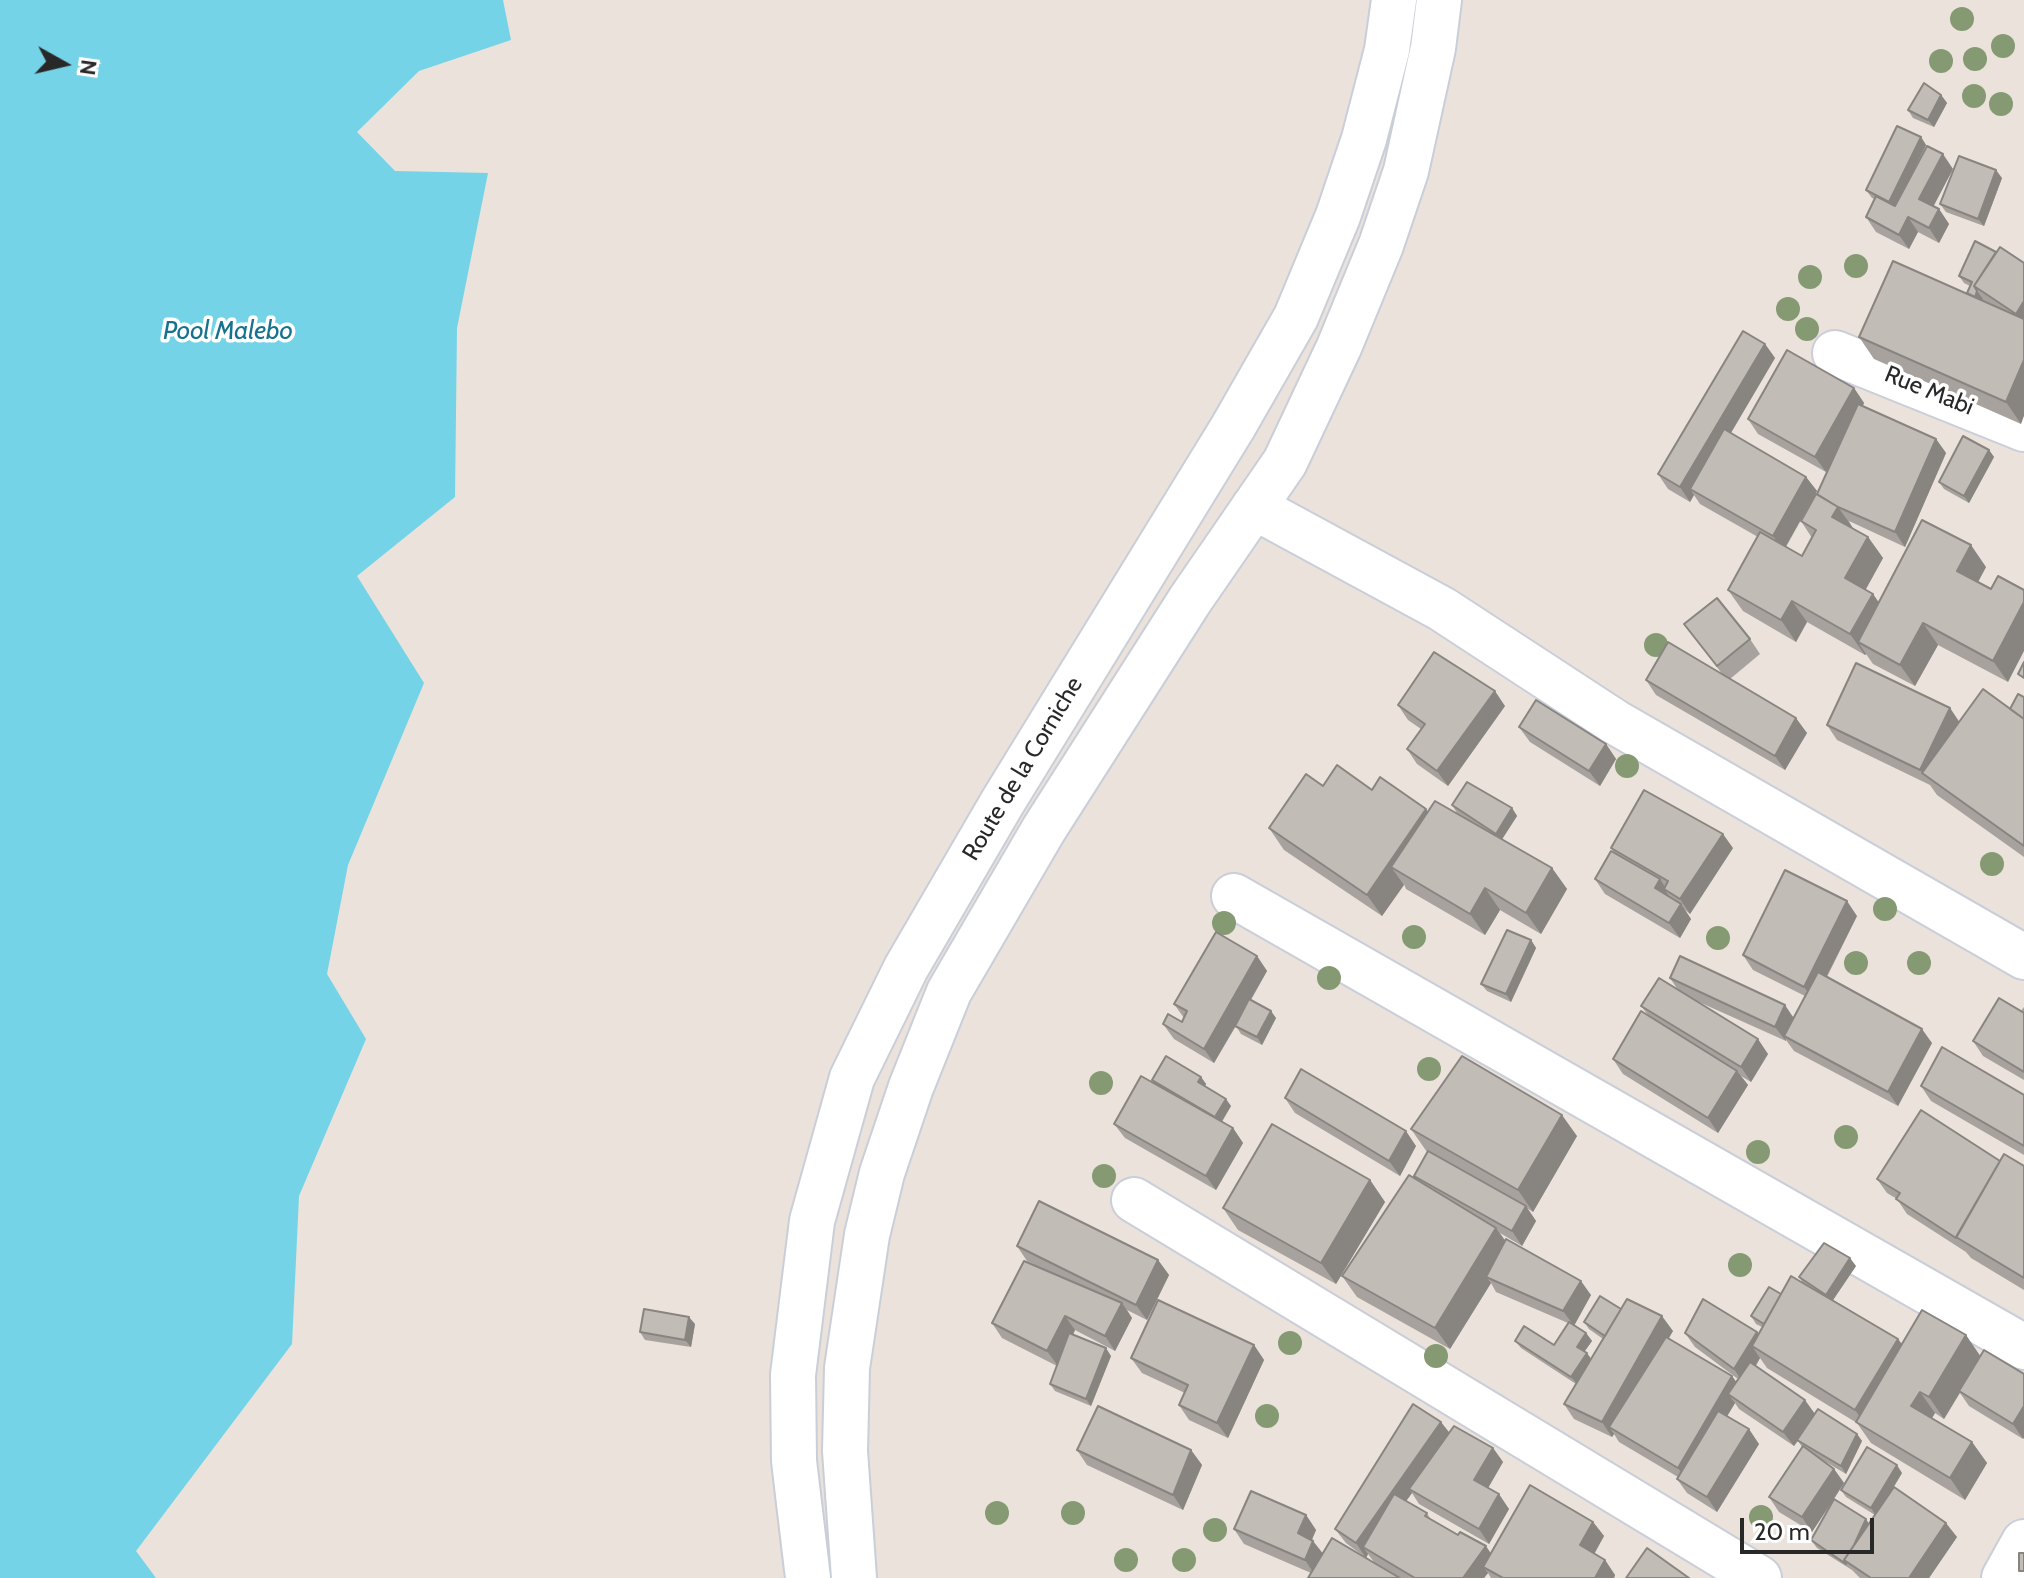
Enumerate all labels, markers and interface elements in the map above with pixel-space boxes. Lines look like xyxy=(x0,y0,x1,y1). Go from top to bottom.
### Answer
north arrow xyxy=(24,24,104,104)
text: N xyxy=(74,58,103,77)
water label: Pool Malebo xyxy=(163,315,293,347)
street label: Rue Mabi xyxy=(1880,360,1978,422)
street label: Route de la Corniche xyxy=(957,672,1089,866)
scale bar xyxy=(1744,1502,1878,1552)
text: 20 m xyxy=(1754,1517,1810,1546)

